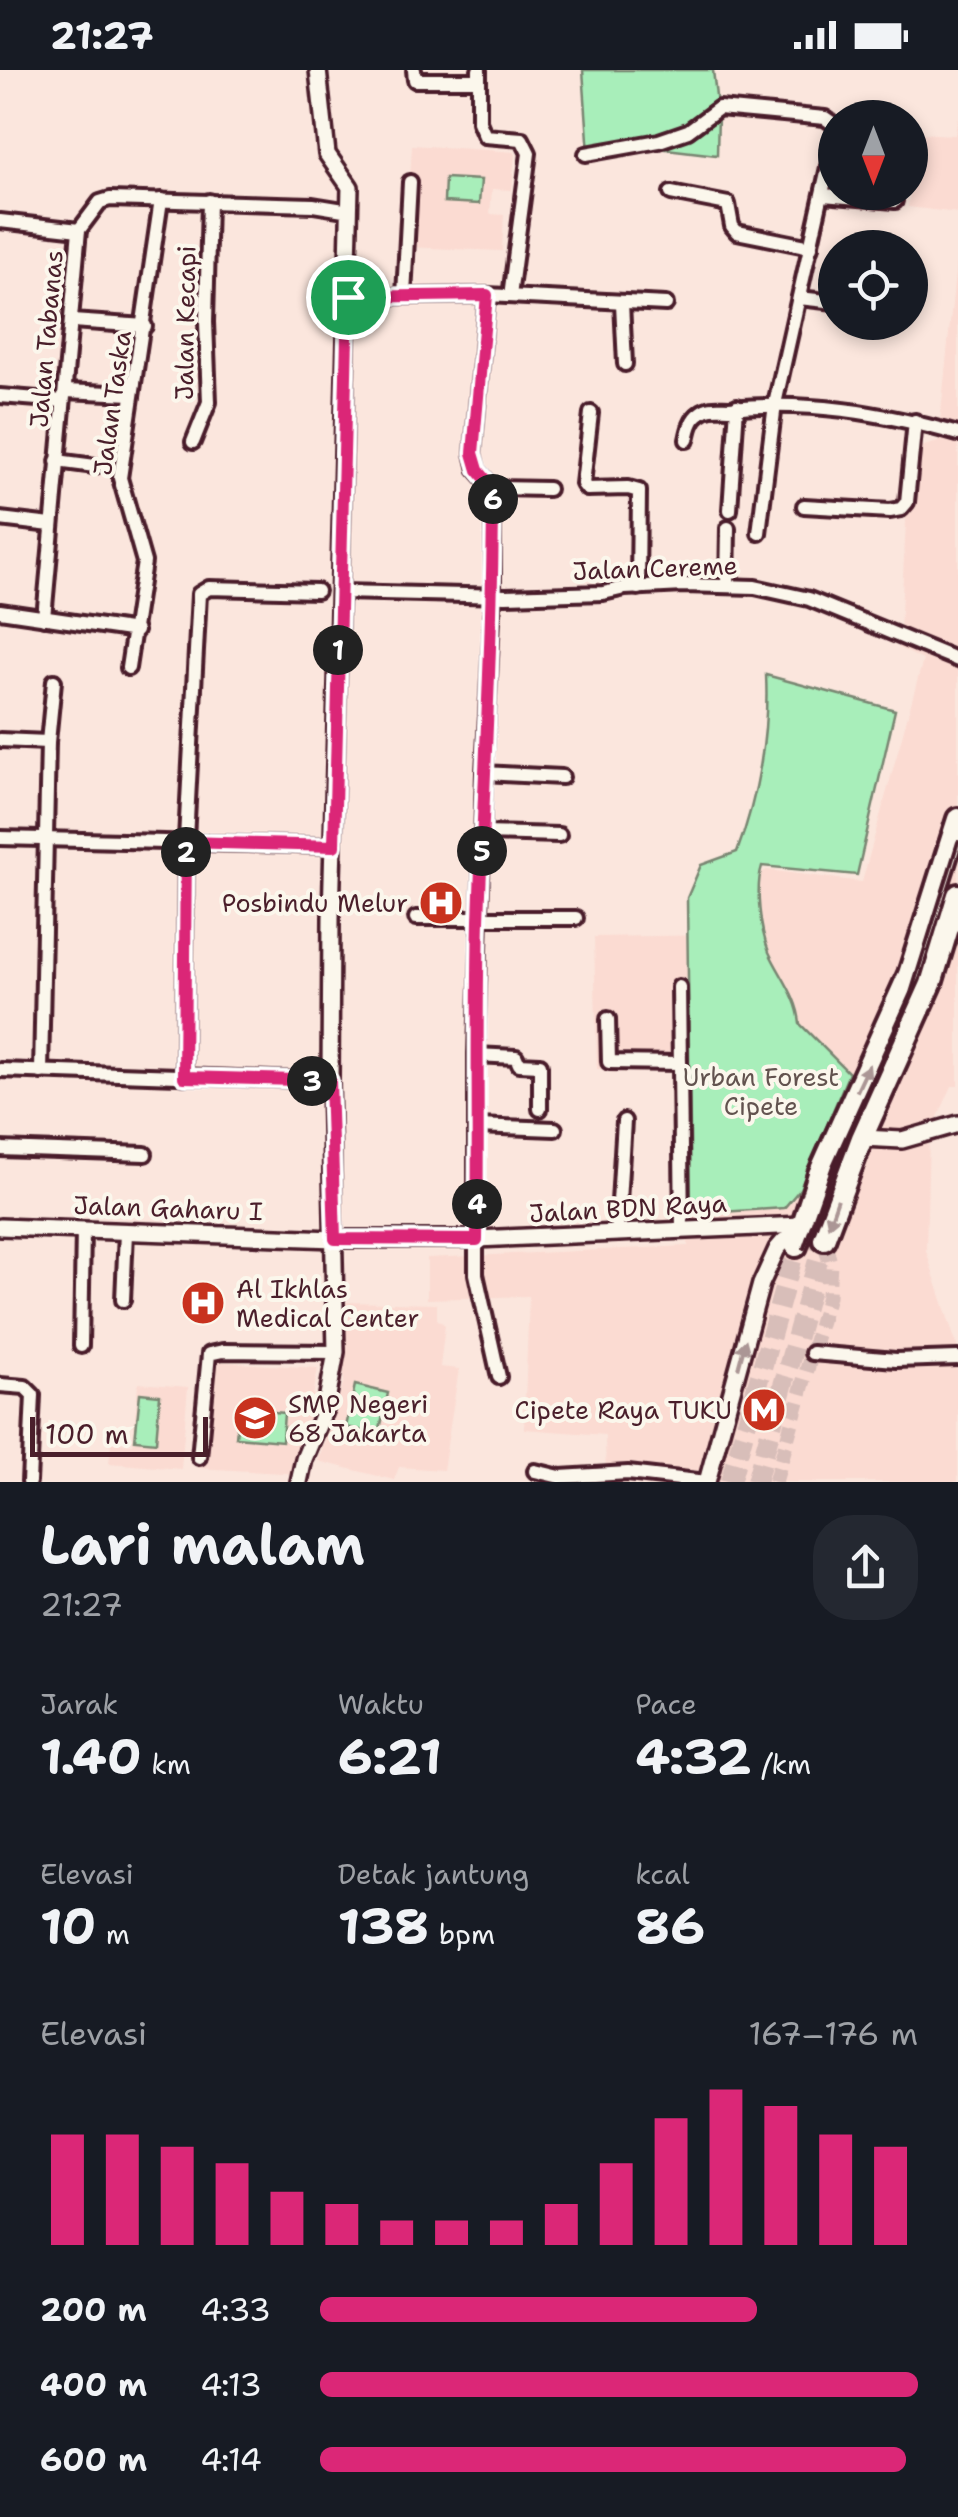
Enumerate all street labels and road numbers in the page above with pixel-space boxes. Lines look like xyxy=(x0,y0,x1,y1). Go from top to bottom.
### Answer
street label: Jalan Kecapi xyxy=(167,245,203,401)
street label: Jalan Tabanas xyxy=(21,249,71,429)
street label: Jalan Taska xyxy=(85,328,139,478)
street label: Jalan Cereme xyxy=(572,548,738,588)
street label: Jalan BDN Raya xyxy=(528,1186,728,1230)
street label: Jalan Gaharu I xyxy=(73,1188,263,1228)

